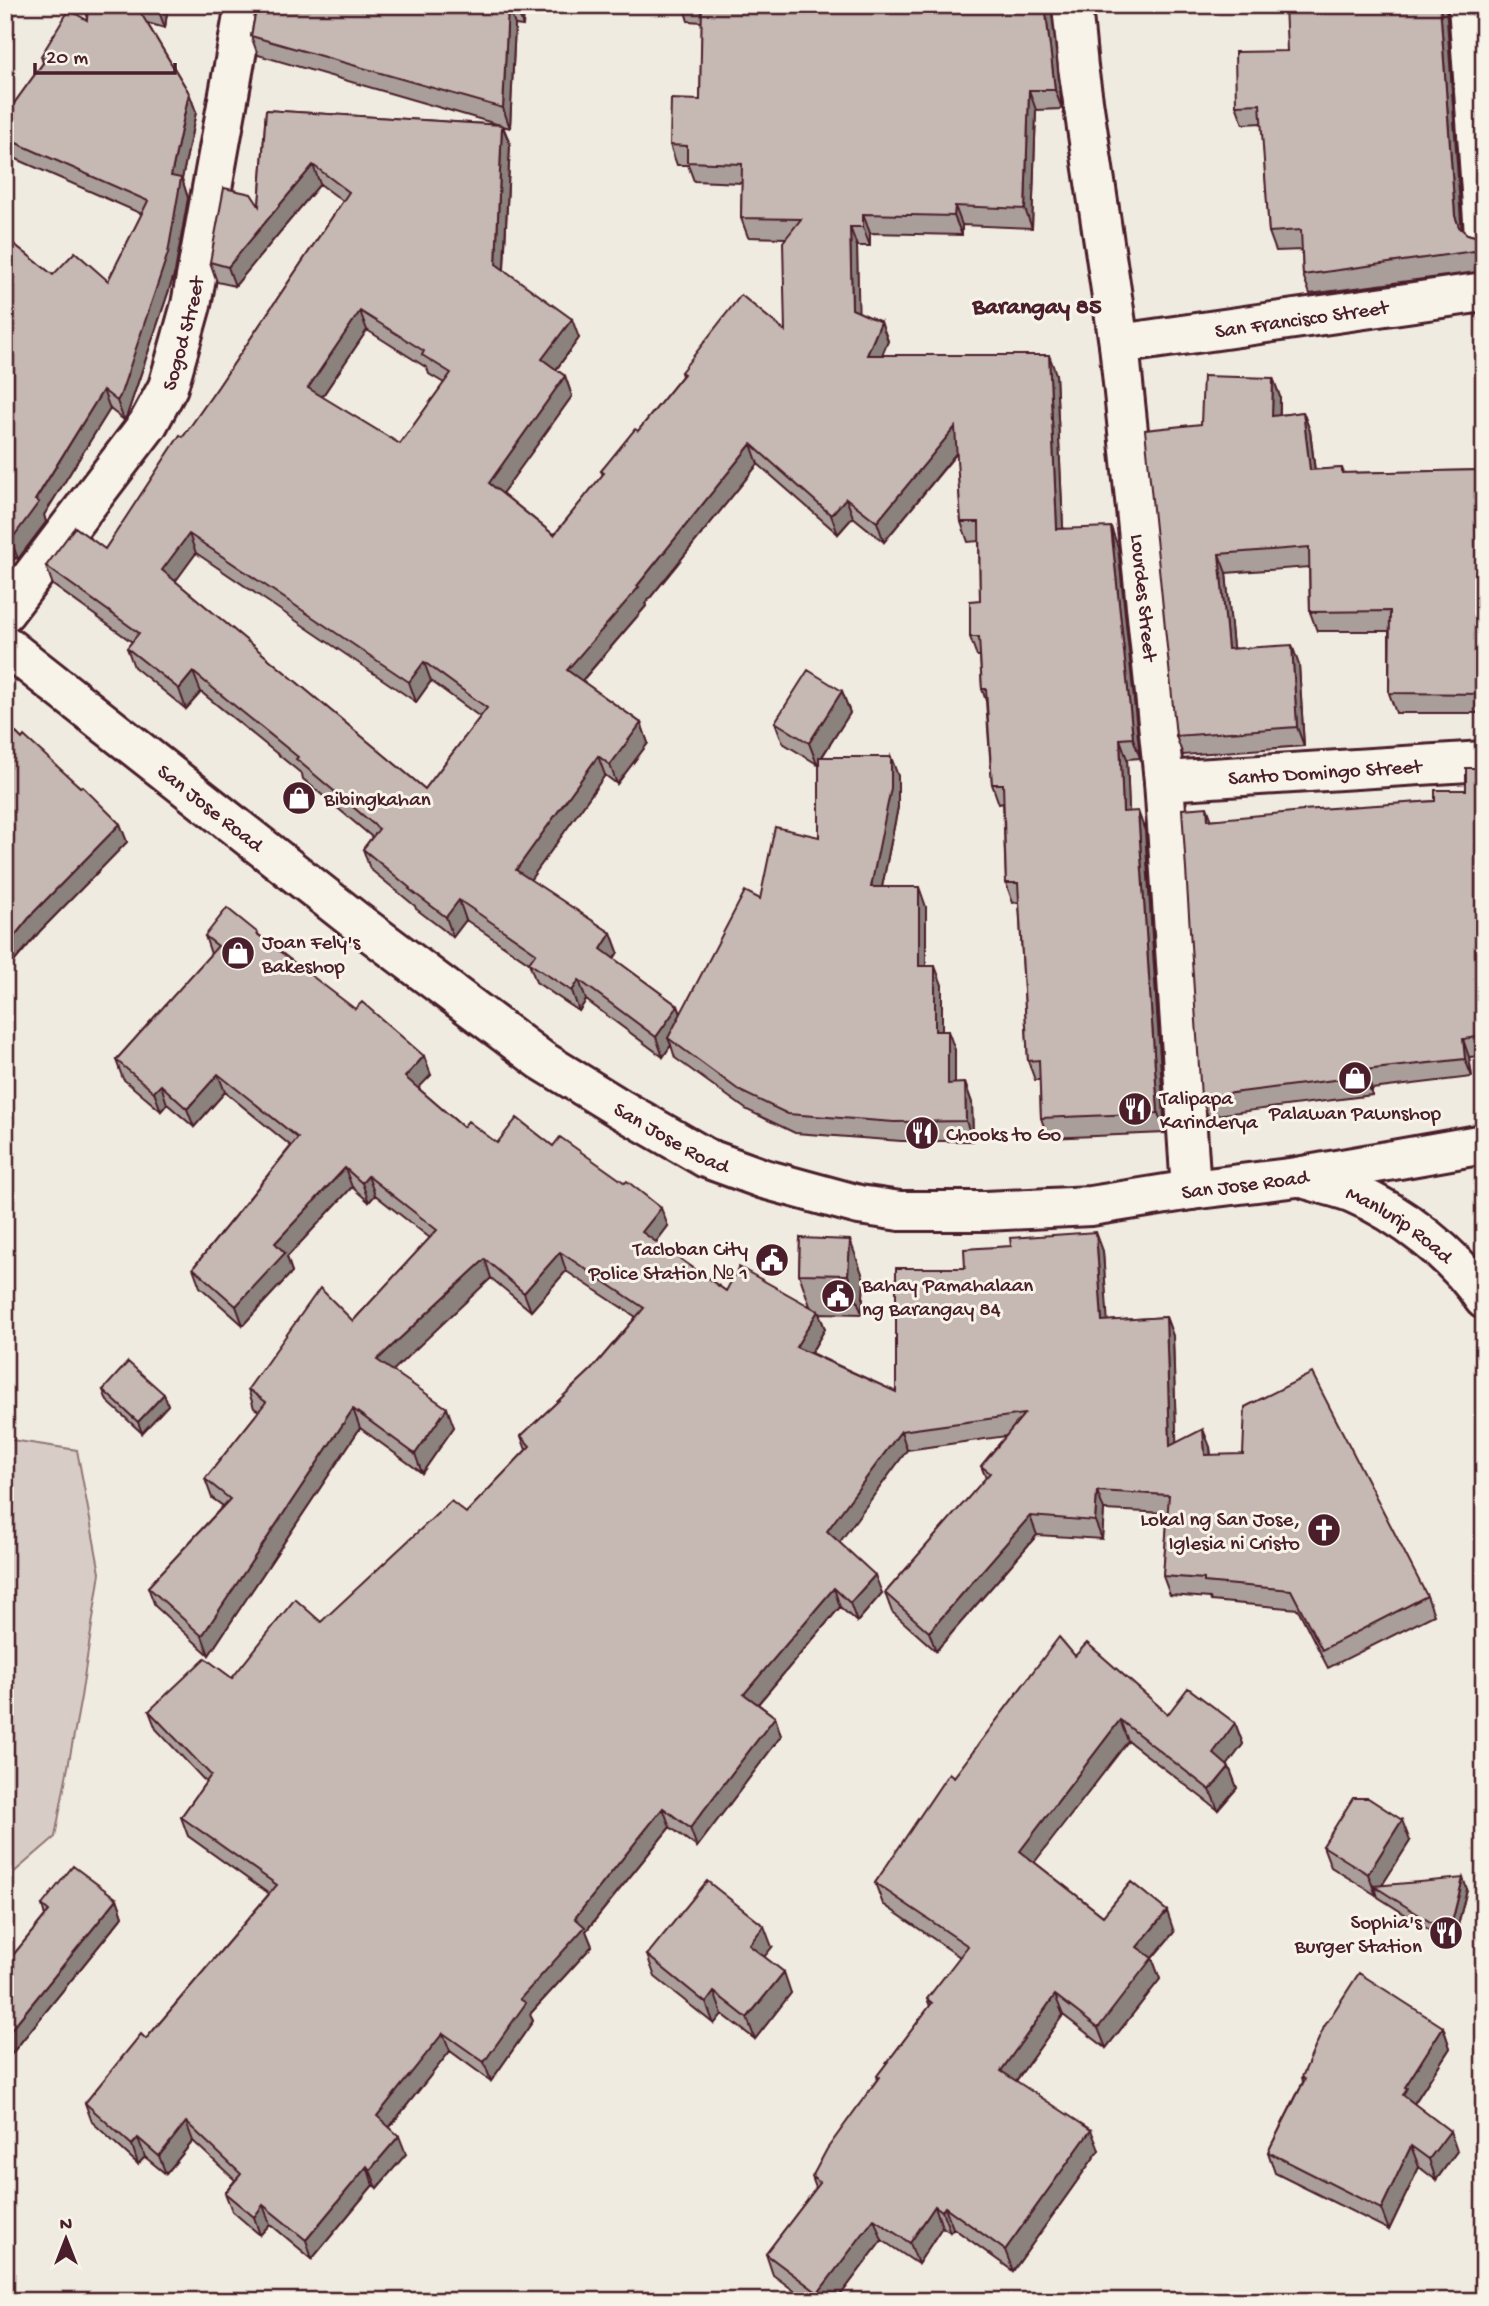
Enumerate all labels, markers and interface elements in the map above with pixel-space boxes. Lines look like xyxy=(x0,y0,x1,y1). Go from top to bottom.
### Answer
scale bar xyxy=(35,32,175,76)
text: 20 m xyxy=(46,47,88,72)
street label: Sogod Street xyxy=(159,272,212,394)
district label: Barangay 85 xyxy=(971,294,1102,323)
street label: San Francisco Street xyxy=(1213,296,1392,346)
street label: Lourdes Street xyxy=(1123,533,1161,665)
street label: Santo Domingo Street xyxy=(1227,756,1425,793)
street label: San Jose Road xyxy=(151,760,268,860)
shop icon: Bibingkahan xyxy=(280,779,318,817)
place label: Bibingkahan xyxy=(323,789,431,814)
place label: Joan Fely's Bakeshop xyxy=(261,932,362,981)
shop icon: Joan Fely's Bakeshop xyxy=(219,934,257,972)
shop icon: Palawan Pawnshop xyxy=(1336,1059,1374,1097)
place label: Talipapa Karinderya xyxy=(1159,1088,1259,1137)
restaurant icon: Talipapa Karinderya xyxy=(1116,1090,1154,1128)
street label: San Jose Road xyxy=(608,1098,733,1182)
place label: Palawan Pawnshop xyxy=(1268,1103,1442,1128)
restaurant icon: Chooks to Go xyxy=(903,1114,941,1152)
place label: Chooks to Go xyxy=(946,1124,1061,1149)
street label: San Jose Road xyxy=(1180,1166,1313,1207)
street label: Manlurip Road xyxy=(1341,1182,1458,1272)
place label: Tacloban City Police Station № 1 xyxy=(587,1239,748,1288)
public building icon: Tacloban City Police Station № 1 xyxy=(753,1241,791,1279)
place label: Bahay Pamahalaan ng Barangay 84 xyxy=(861,1275,1033,1324)
public building icon: Bahay Pamahalaan ng Barangay 84 xyxy=(819,1277,857,1315)
place label: Lokal ng San Jose, Iglesia ni Cristo xyxy=(1140,1509,1300,1558)
church icon: Lokal ng San Jose, Iglesia ni Cristo xyxy=(1305,1511,1343,1549)
place label: Sophia's Burger Station xyxy=(1294,1912,1423,1961)
restaurant icon: Sophia's Burger Station xyxy=(1427,1914,1465,1952)
north arrow xyxy=(32,2204,102,2274)
text: N xyxy=(60,2214,72,2237)

